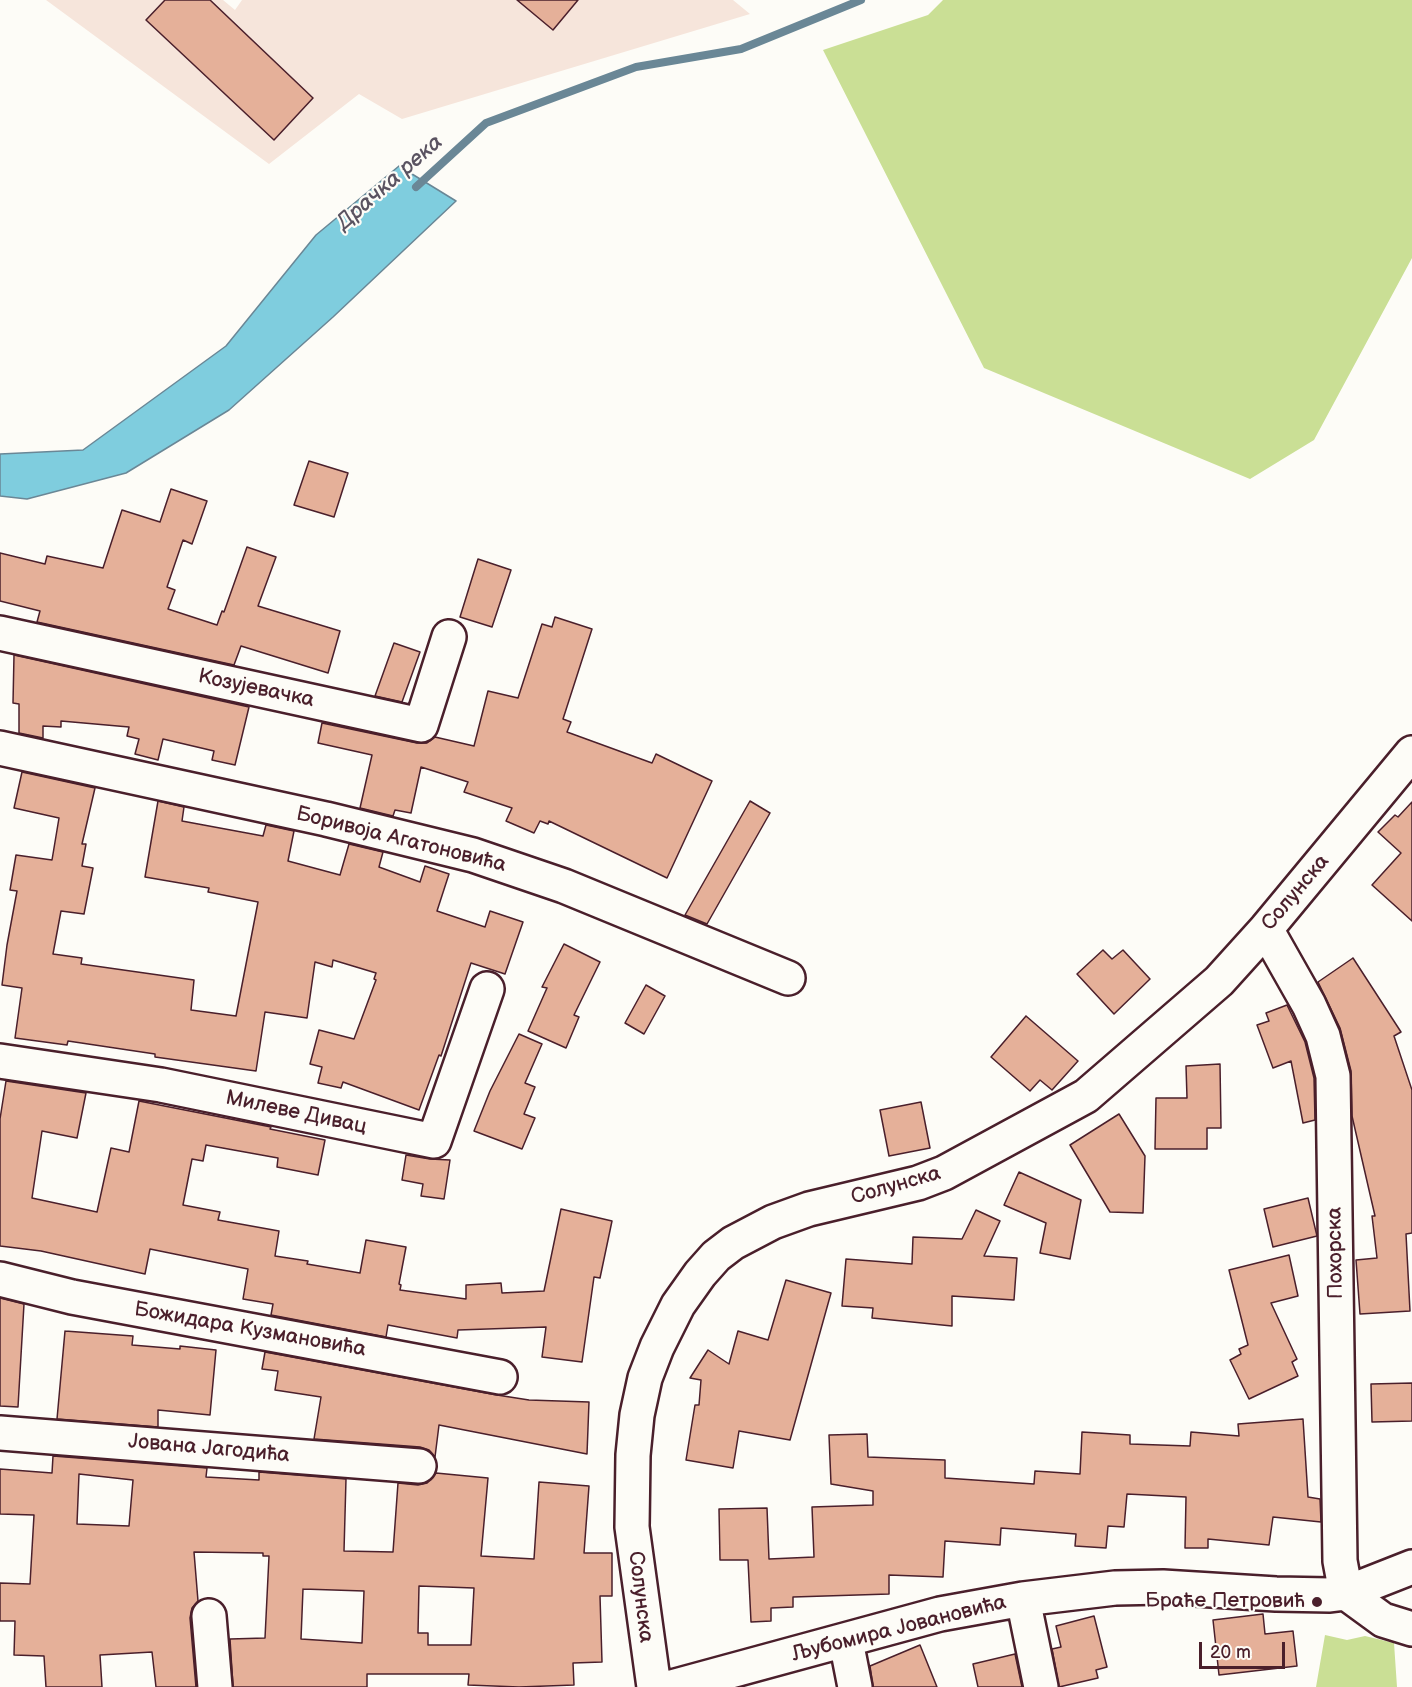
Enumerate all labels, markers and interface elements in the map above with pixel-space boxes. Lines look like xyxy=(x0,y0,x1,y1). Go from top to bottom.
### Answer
water label: Драчка река xyxy=(331,130,449,236)
street label: Козујевачка xyxy=(196,664,316,714)
street label: Боривоја Агатоновића xyxy=(293,802,509,878)
street label: Солунска xyxy=(1257,850,1335,936)
street label: Милеве Дивац xyxy=(223,1086,369,1140)
street label: Солунска xyxy=(848,1161,944,1211)
street label: Похорска xyxy=(1323,1207,1349,1299)
street label: Божидара Кузмановића xyxy=(132,1297,368,1363)
street label: Јована Јагодића xyxy=(127,1429,291,1469)
street label: Солунска xyxy=(622,1550,658,1644)
place label: Браће Петровић xyxy=(1145,1589,1305,1615)
street label: Љубомира Јовановића xyxy=(789,1590,1009,1668)
marker: Браће Петровић xyxy=(1310,1595,1324,1609)
scale bar xyxy=(1202,1630,1288,1668)
text: 20 m xyxy=(1210,1642,1251,1663)

